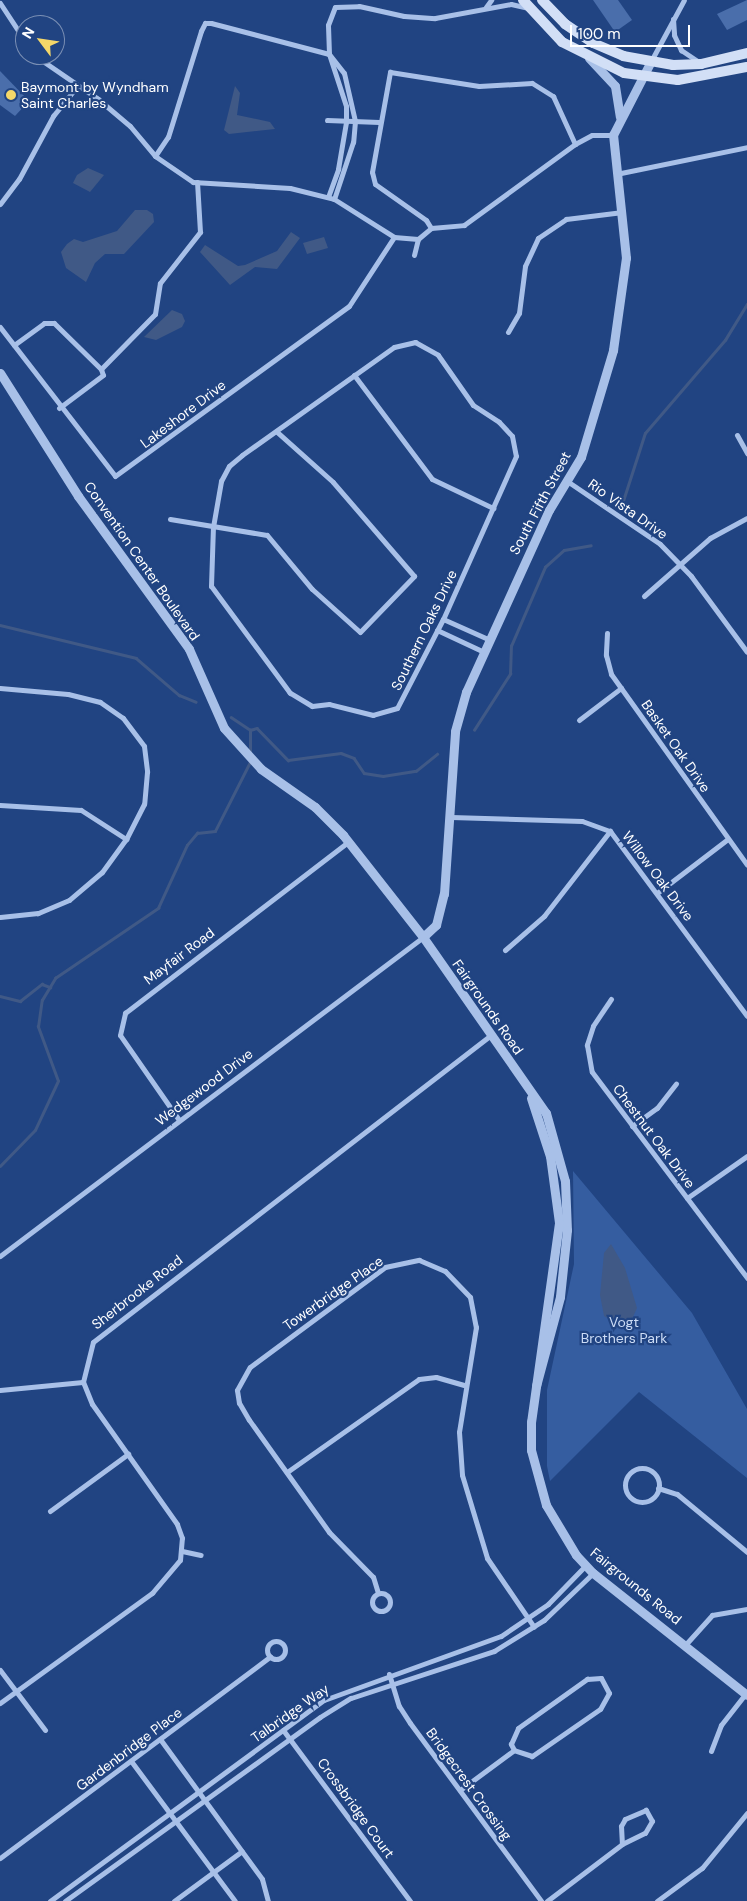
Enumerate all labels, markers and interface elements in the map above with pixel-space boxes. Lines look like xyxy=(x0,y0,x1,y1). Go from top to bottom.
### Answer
north arrow xyxy=(15,15,65,65)
scale bar xyxy=(572,15,692,47)
text: N xyxy=(18,24,38,42)
text: 100 m xyxy=(578,24,621,44)
place label: Baymont by Wyndham Saint Charles xyxy=(21,79,169,111)
marker: Baymont by Wyndham Saint Charles xyxy=(5,89,17,101)
street label: Lakeshore Drive xyxy=(137,376,229,452)
street label: South Fifth Street xyxy=(506,449,574,557)
street label: Rio Vista Drive xyxy=(585,475,671,543)
street label: Convention Center Boulevard xyxy=(81,478,203,644)
street label: Southern Oaks Drive xyxy=(388,567,460,693)
street label: Basket Oak Drive xyxy=(638,697,714,795)
street label: Willow Oak Drive xyxy=(619,828,697,924)
street label: Mayfair Road xyxy=(140,924,218,988)
street label: Fairgrounds Road xyxy=(449,956,527,1058)
street label: Wedgewood Drive xyxy=(152,1045,256,1129)
street label: Chestnut Oak Drive xyxy=(609,1081,699,1191)
street label: Sherbrooke Road xyxy=(88,1251,186,1333)
street label: Towerbridge Place xyxy=(280,1252,386,1334)
park label: Vogt Brothers Park xyxy=(581,1314,667,1346)
street label: Fairgrounds Road xyxy=(587,1544,685,1628)
street label: Talbridge Way xyxy=(248,1680,332,1746)
street label: Gardenbridge Place xyxy=(73,1704,185,1794)
street label: Bridgecrest Crossing xyxy=(423,1725,515,1843)
street label: Crossbridge Court xyxy=(314,1755,398,1861)

